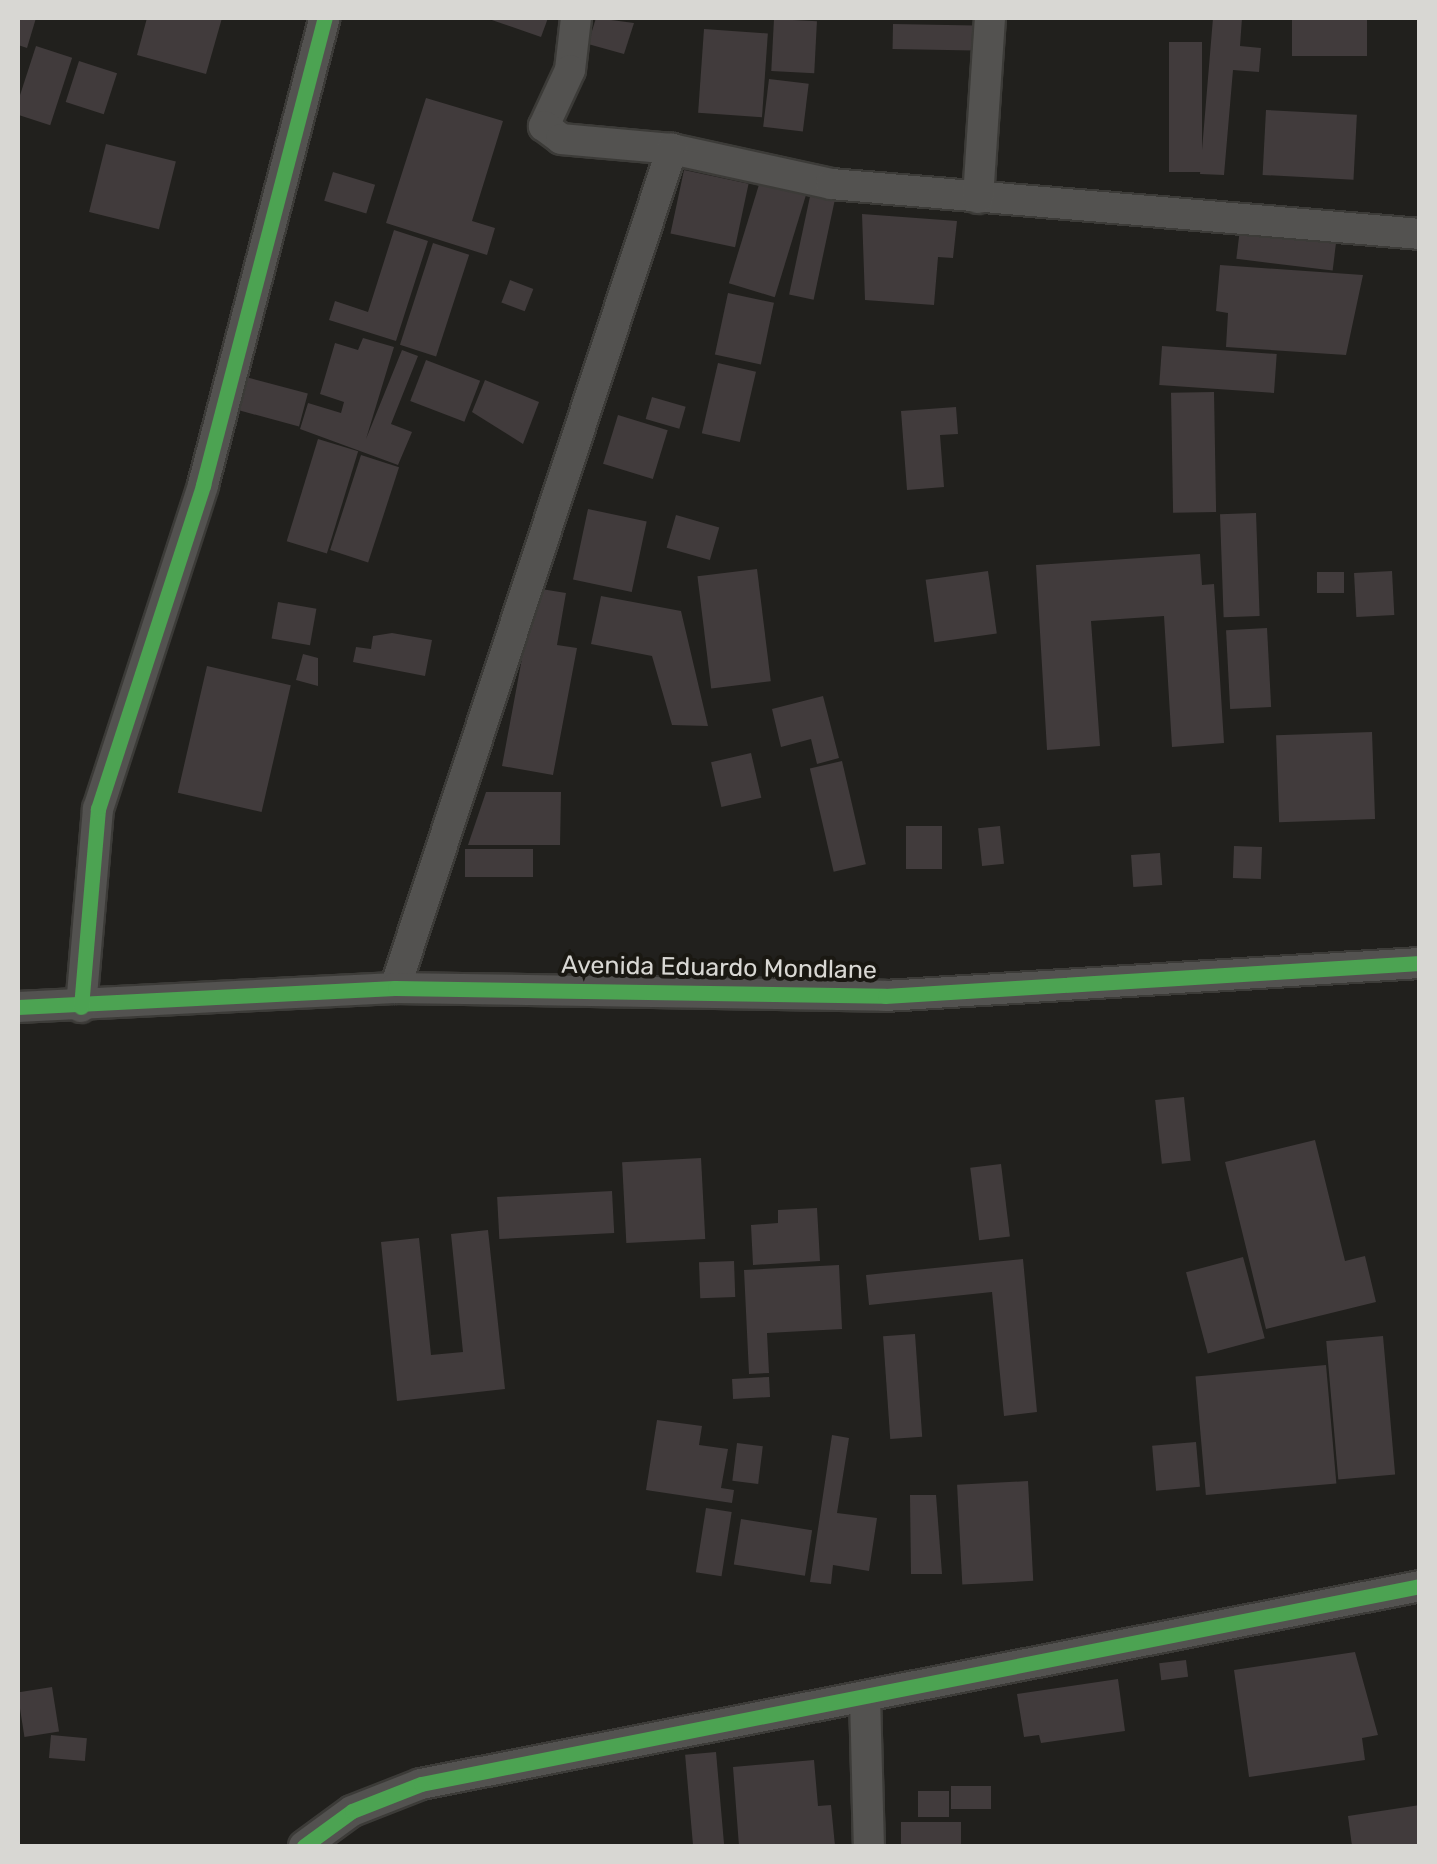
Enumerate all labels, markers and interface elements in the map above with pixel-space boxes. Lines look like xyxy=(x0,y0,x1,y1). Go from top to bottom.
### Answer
street label: Avenida Eduardo Mondlane xyxy=(561,950,877,986)

